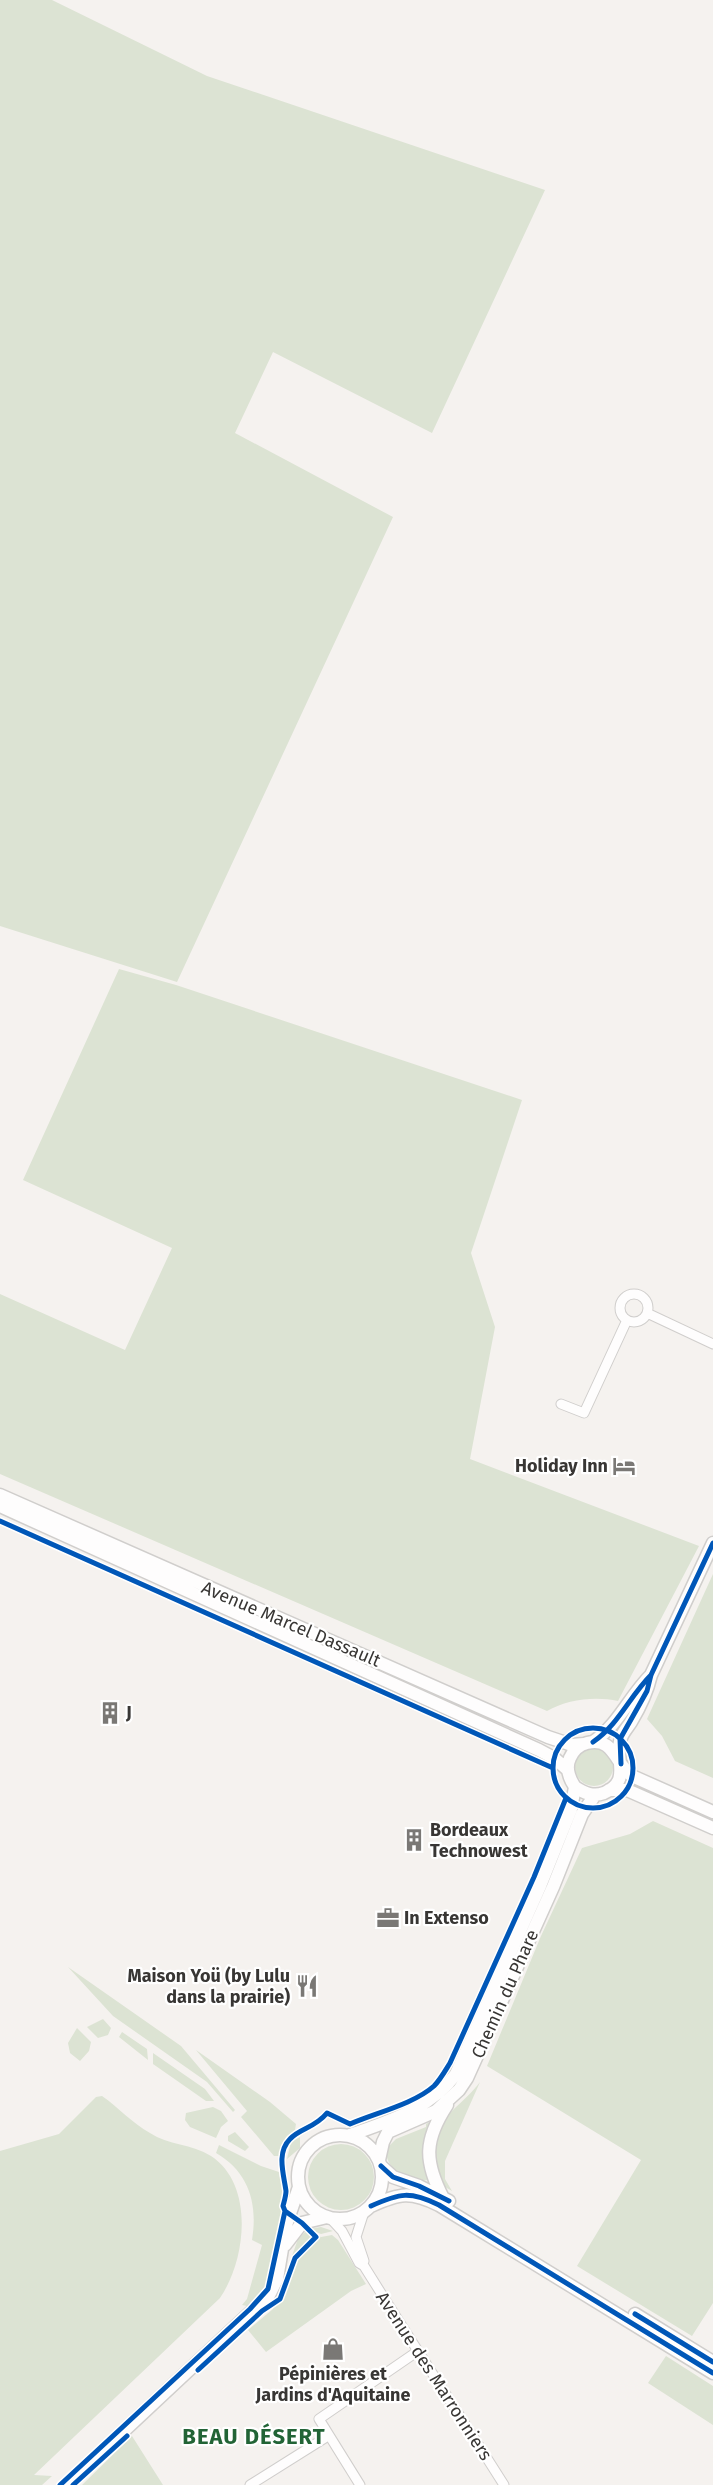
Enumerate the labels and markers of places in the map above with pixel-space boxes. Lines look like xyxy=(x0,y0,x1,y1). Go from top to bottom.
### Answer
hotel icon: Holiday Inn xyxy=(611,1453,637,1479)
place label: Holiday Inn xyxy=(515,1455,608,1477)
building icon: J xyxy=(97,1700,123,1726)
place label: J xyxy=(125,1702,132,1724)
place label: Bordeaux Technowest xyxy=(430,1819,529,1862)
building icon: Bordeaux Technowest xyxy=(401,1827,427,1853)
office icon: In Extenso xyxy=(375,1905,401,1931)
place label: In Extenso xyxy=(404,1907,489,1929)
place label: Maison Yoü (by Lulu dans la prairie) xyxy=(128,1965,290,2008)
restaurant icon: Maison Yoü (by Lulu dans la prairie) xyxy=(294,1973,320,1999)
shop icon: Pépinières et Jardins d'Aquitaine xyxy=(320,2336,346,2362)
place label: Pépinières et Jardins d'Aquitaine xyxy=(255,2363,410,2406)

